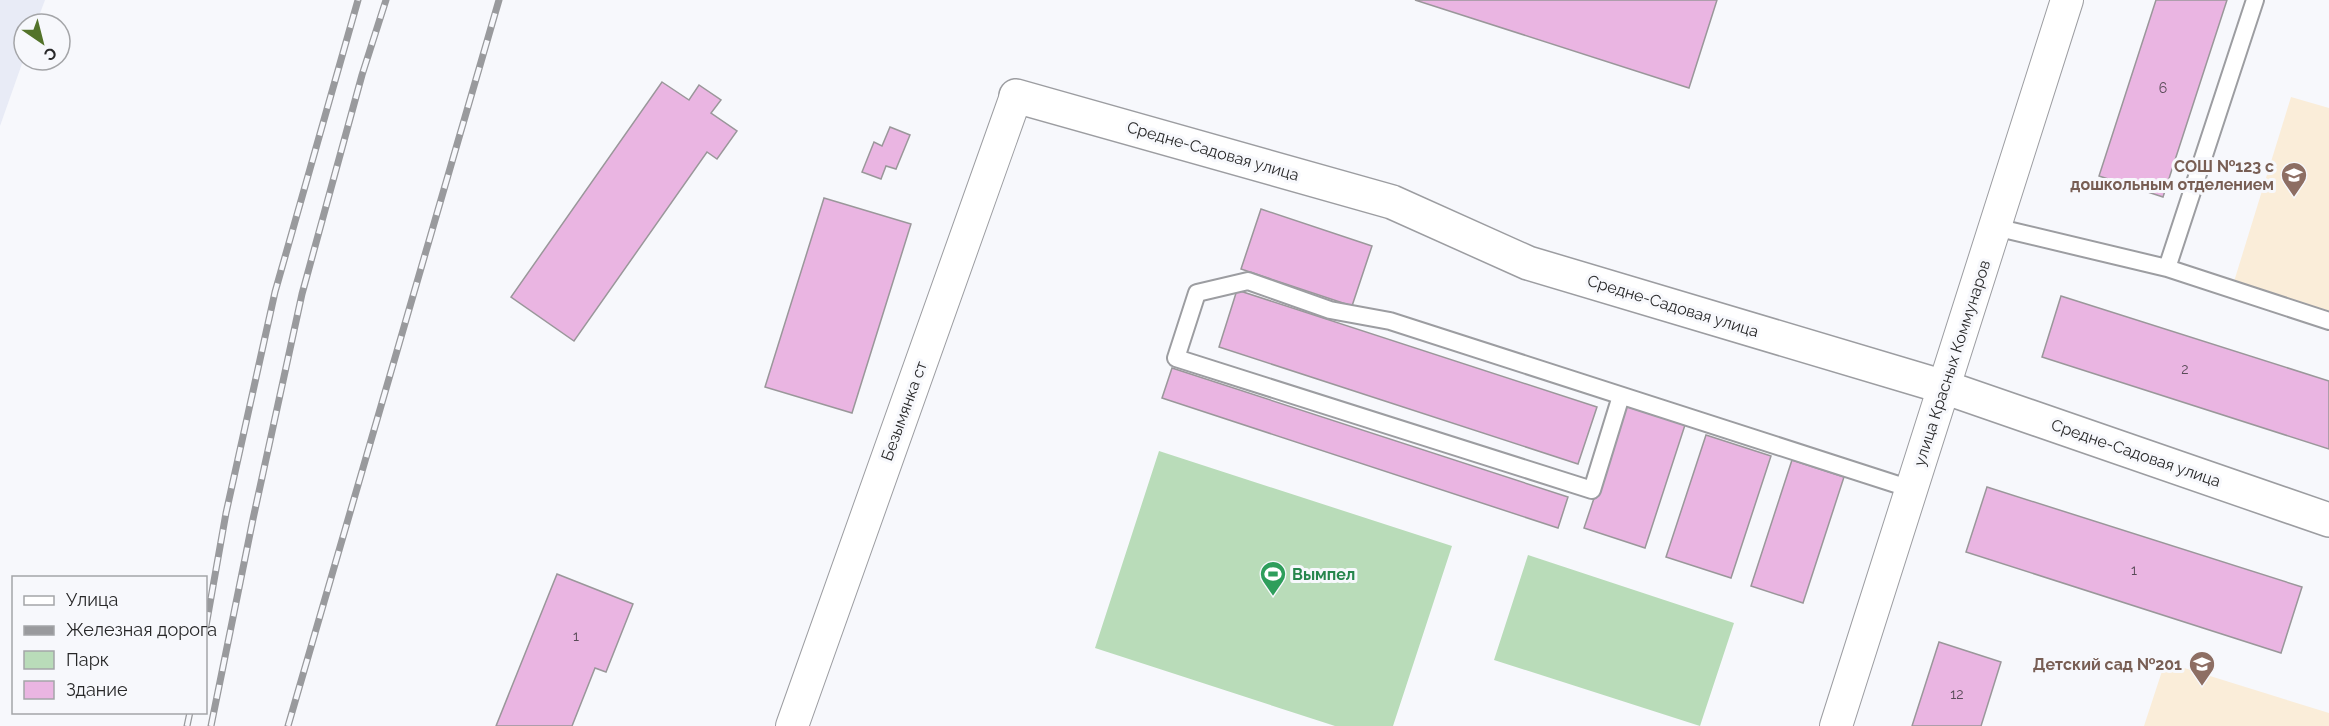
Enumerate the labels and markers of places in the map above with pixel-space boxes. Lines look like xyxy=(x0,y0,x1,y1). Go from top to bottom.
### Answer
place label: СОШ №123 с дошкольным отделением xyxy=(2070,157,2274,194)
school or university icon: СОШ №123 с дошкольным отделением xyxy=(2279,160,2309,198)
sports icon: Вымпел xyxy=(1258,559,1288,597)
place label: Вымпел xyxy=(1292,565,1355,584)
school or university icon: Детский сад №201 xyxy=(2187,649,2217,687)
place label: Детский сад №201 xyxy=(2033,655,2182,674)

